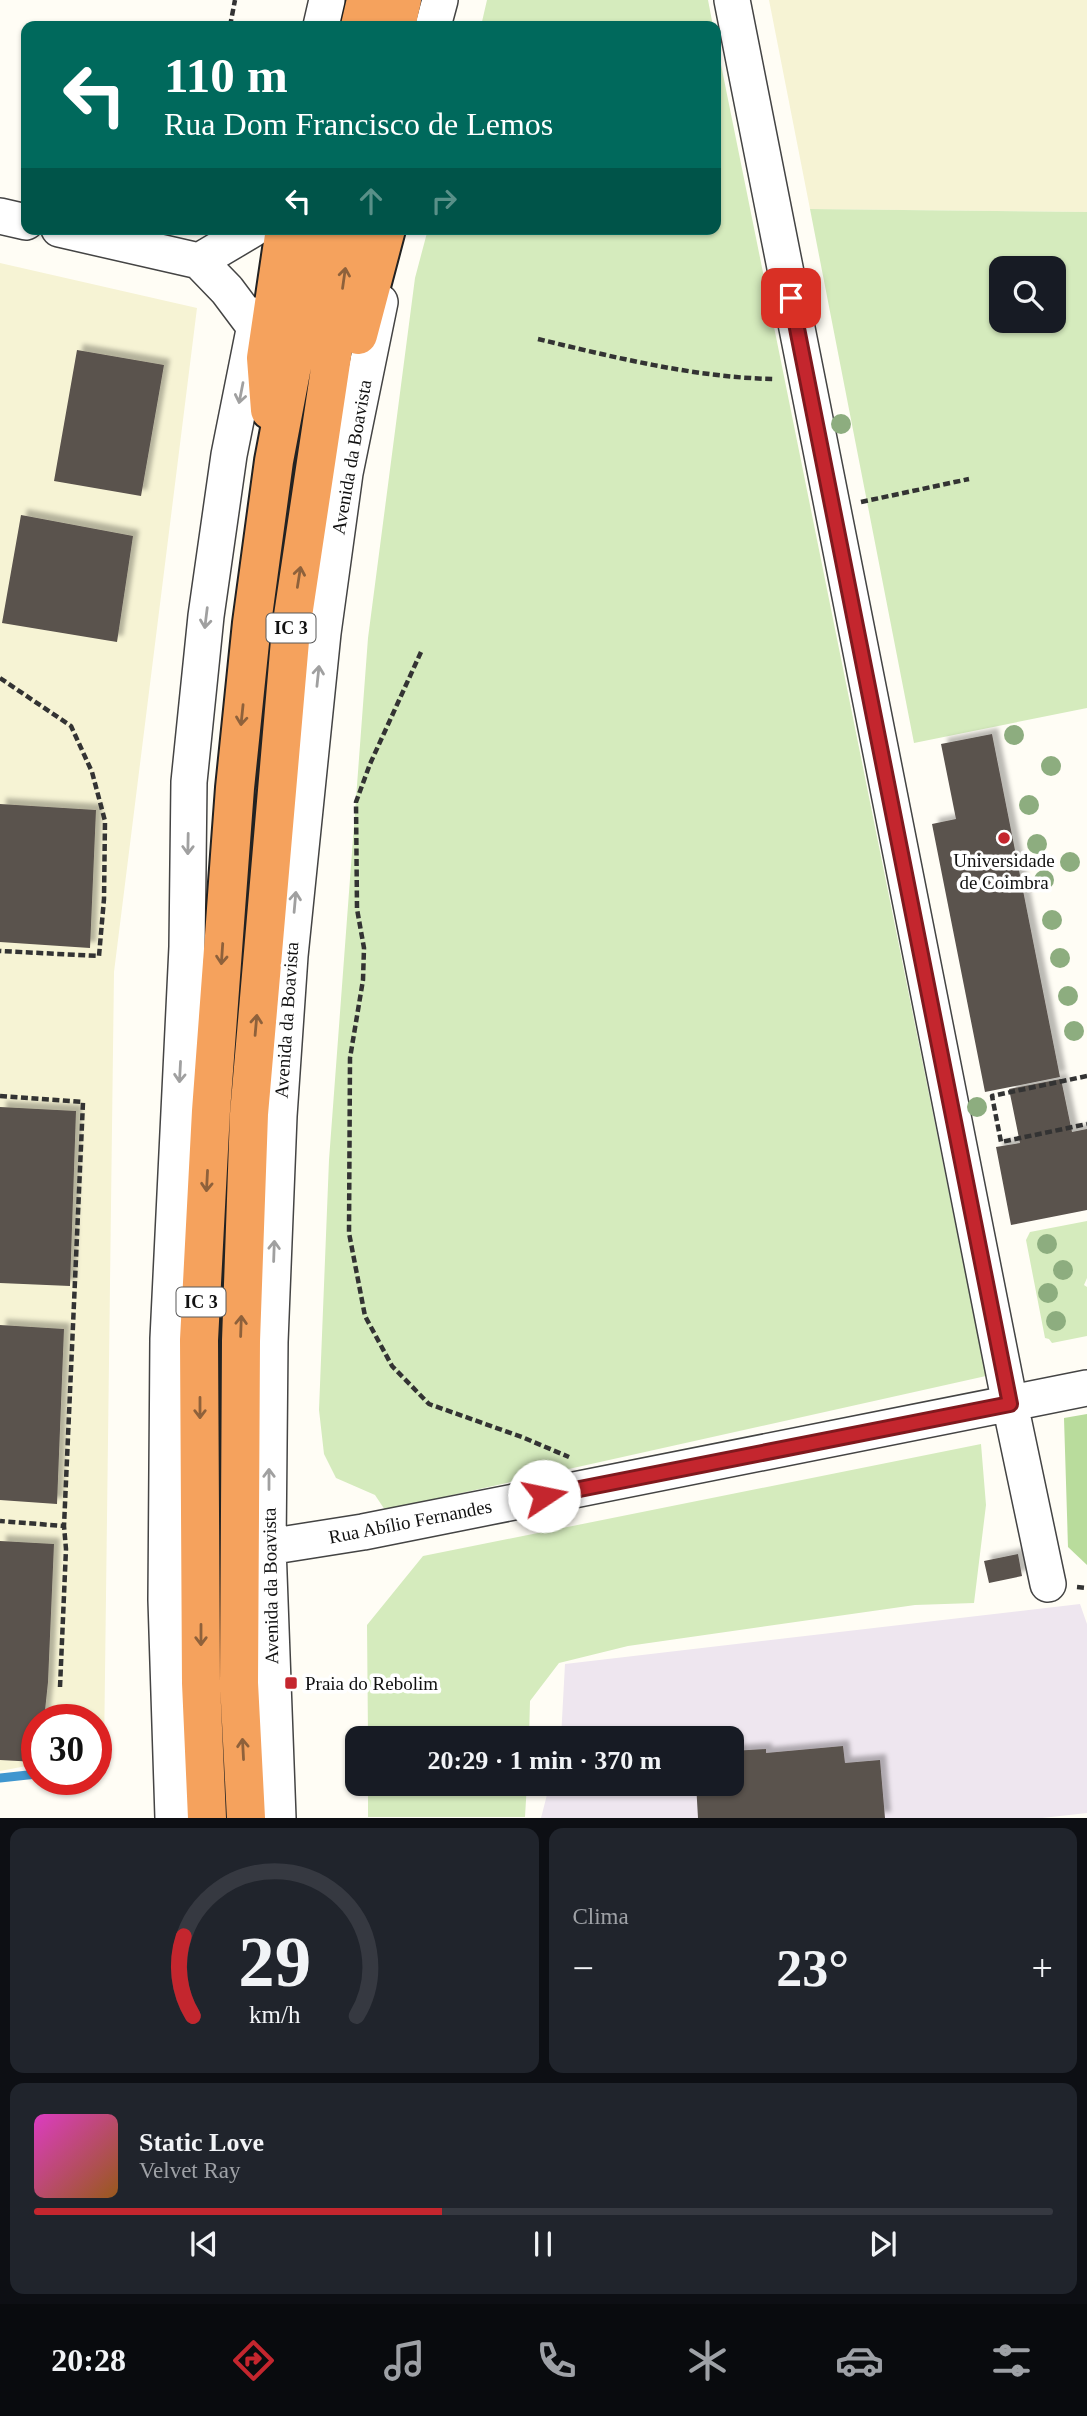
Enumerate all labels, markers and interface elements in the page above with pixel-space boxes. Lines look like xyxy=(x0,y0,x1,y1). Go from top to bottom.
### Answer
text: 110 m xyxy=(164,48,288,103)
icon: left xyxy=(49,49,140,140)
text: Rua Dom Francisco de Lemos xyxy=(164,106,553,142)
icon: left xyxy=(279,182,317,220)
icon: ahead xyxy=(352,182,390,220)
icon: right xyxy=(425,182,463,220)
map controls xyxy=(989,256,1066,333)
button: search xyxy=(989,256,1066,333)
one-way arrow xyxy=(338,267,351,290)
pin xyxy=(761,268,821,328)
icon: arrive xyxy=(772,279,810,317)
street label: Avenida da Boavista xyxy=(328,377,376,536)
one-way arrow xyxy=(234,381,247,404)
one-way arrow xyxy=(293,566,306,589)
one-way arrow xyxy=(199,606,212,629)
road number: IC 3 xyxy=(266,614,316,642)
one-way arrow xyxy=(312,665,325,688)
one-way arrow xyxy=(236,703,249,726)
marker: Universidade de Coimbra xyxy=(996,830,1012,846)
one-way arrow xyxy=(182,833,195,856)
place label: Universidade de Coimbra xyxy=(953,850,1055,893)
one-way arrow xyxy=(289,891,302,914)
street label: Avenida da Boavista xyxy=(271,940,302,1099)
one-way arrow xyxy=(215,942,228,964)
one-way arrow xyxy=(250,1015,263,1037)
one-way arrow xyxy=(173,1060,186,1082)
one-way arrow xyxy=(200,1169,213,1191)
one-way arrow xyxy=(267,1240,280,1263)
road number: IC 3 xyxy=(176,1288,226,1316)
one-way arrow xyxy=(235,1315,248,1338)
one-way arrow xyxy=(193,1396,207,1419)
position arrow xyxy=(507,1459,581,1533)
one-way arrow xyxy=(262,1468,276,1491)
street label: Rua Abílio Fernandes xyxy=(327,1495,493,1548)
street label: Avenida da Boavista xyxy=(259,1507,282,1665)
one-way arrow xyxy=(194,1624,208,1647)
place label: Praia do Rebolim xyxy=(305,1673,438,1694)
marker: Praia do Rebolim xyxy=(283,1675,299,1691)
speed limit sign: 30 xyxy=(21,1704,112,1795)
one-way arrow xyxy=(236,1738,249,1761)
text: 20:29 · 1 min · 370 m xyxy=(428,1746,662,1775)
text: Clima xyxy=(573,1904,629,1929)
text: 29 xyxy=(238,1922,311,2003)
text: 23° xyxy=(776,1940,849,1997)
text: − xyxy=(573,1947,594,1989)
text: + xyxy=(1032,1947,1053,1989)
text: km/h xyxy=(249,2001,300,2028)
text: Static Love xyxy=(139,2128,264,2157)
text: Velvet Ray xyxy=(139,2158,241,2183)
icon: previous xyxy=(185,2225,223,2263)
icon: pause xyxy=(524,2225,562,2263)
icon: next xyxy=(864,2225,902,2263)
icon: directions xyxy=(229,2336,278,2385)
icon: music xyxy=(380,2336,429,2385)
icon: phone xyxy=(532,2336,581,2385)
icon: climate xyxy=(683,2336,732,2385)
icon: car xyxy=(835,2336,884,2385)
icon: filters xyxy=(987,2336,1036,2385)
text: 20:28 xyxy=(51,2342,126,2378)

